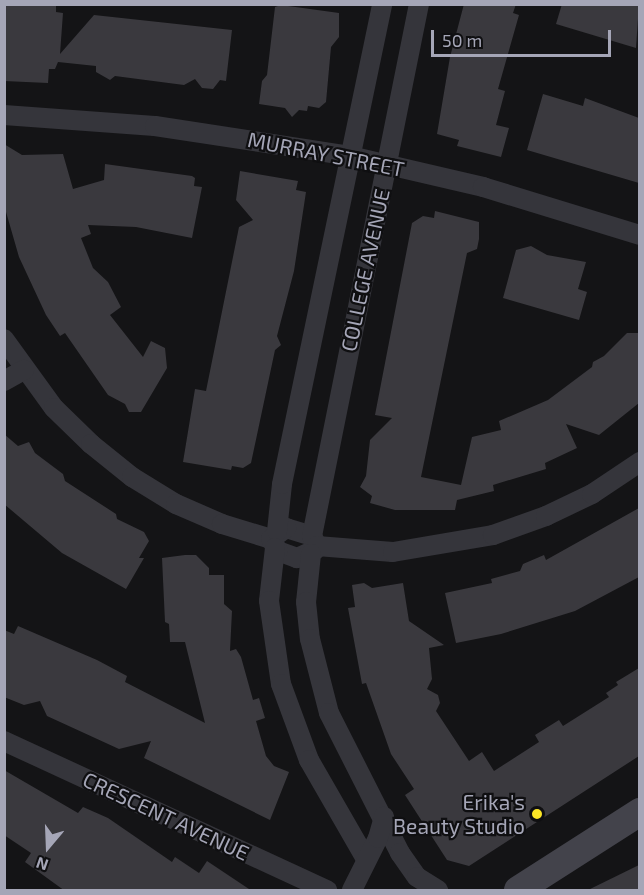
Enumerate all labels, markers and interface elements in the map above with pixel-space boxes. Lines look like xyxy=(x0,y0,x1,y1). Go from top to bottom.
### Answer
scale bar xyxy=(434,18,614,56)
text: 50 m xyxy=(442,29,482,51)
street label: MURRAY STREET xyxy=(245,126,407,182)
street label: COLLEGE AVENUE xyxy=(335,186,395,354)
street label: CRESCENT AVENUE xyxy=(78,766,254,866)
place label: Erika's Beauty Studio xyxy=(393,789,525,839)
marker: Erika's Beauty Studio xyxy=(530,807,544,821)
north arrow xyxy=(18,817,78,877)
text: N xyxy=(33,854,51,875)

